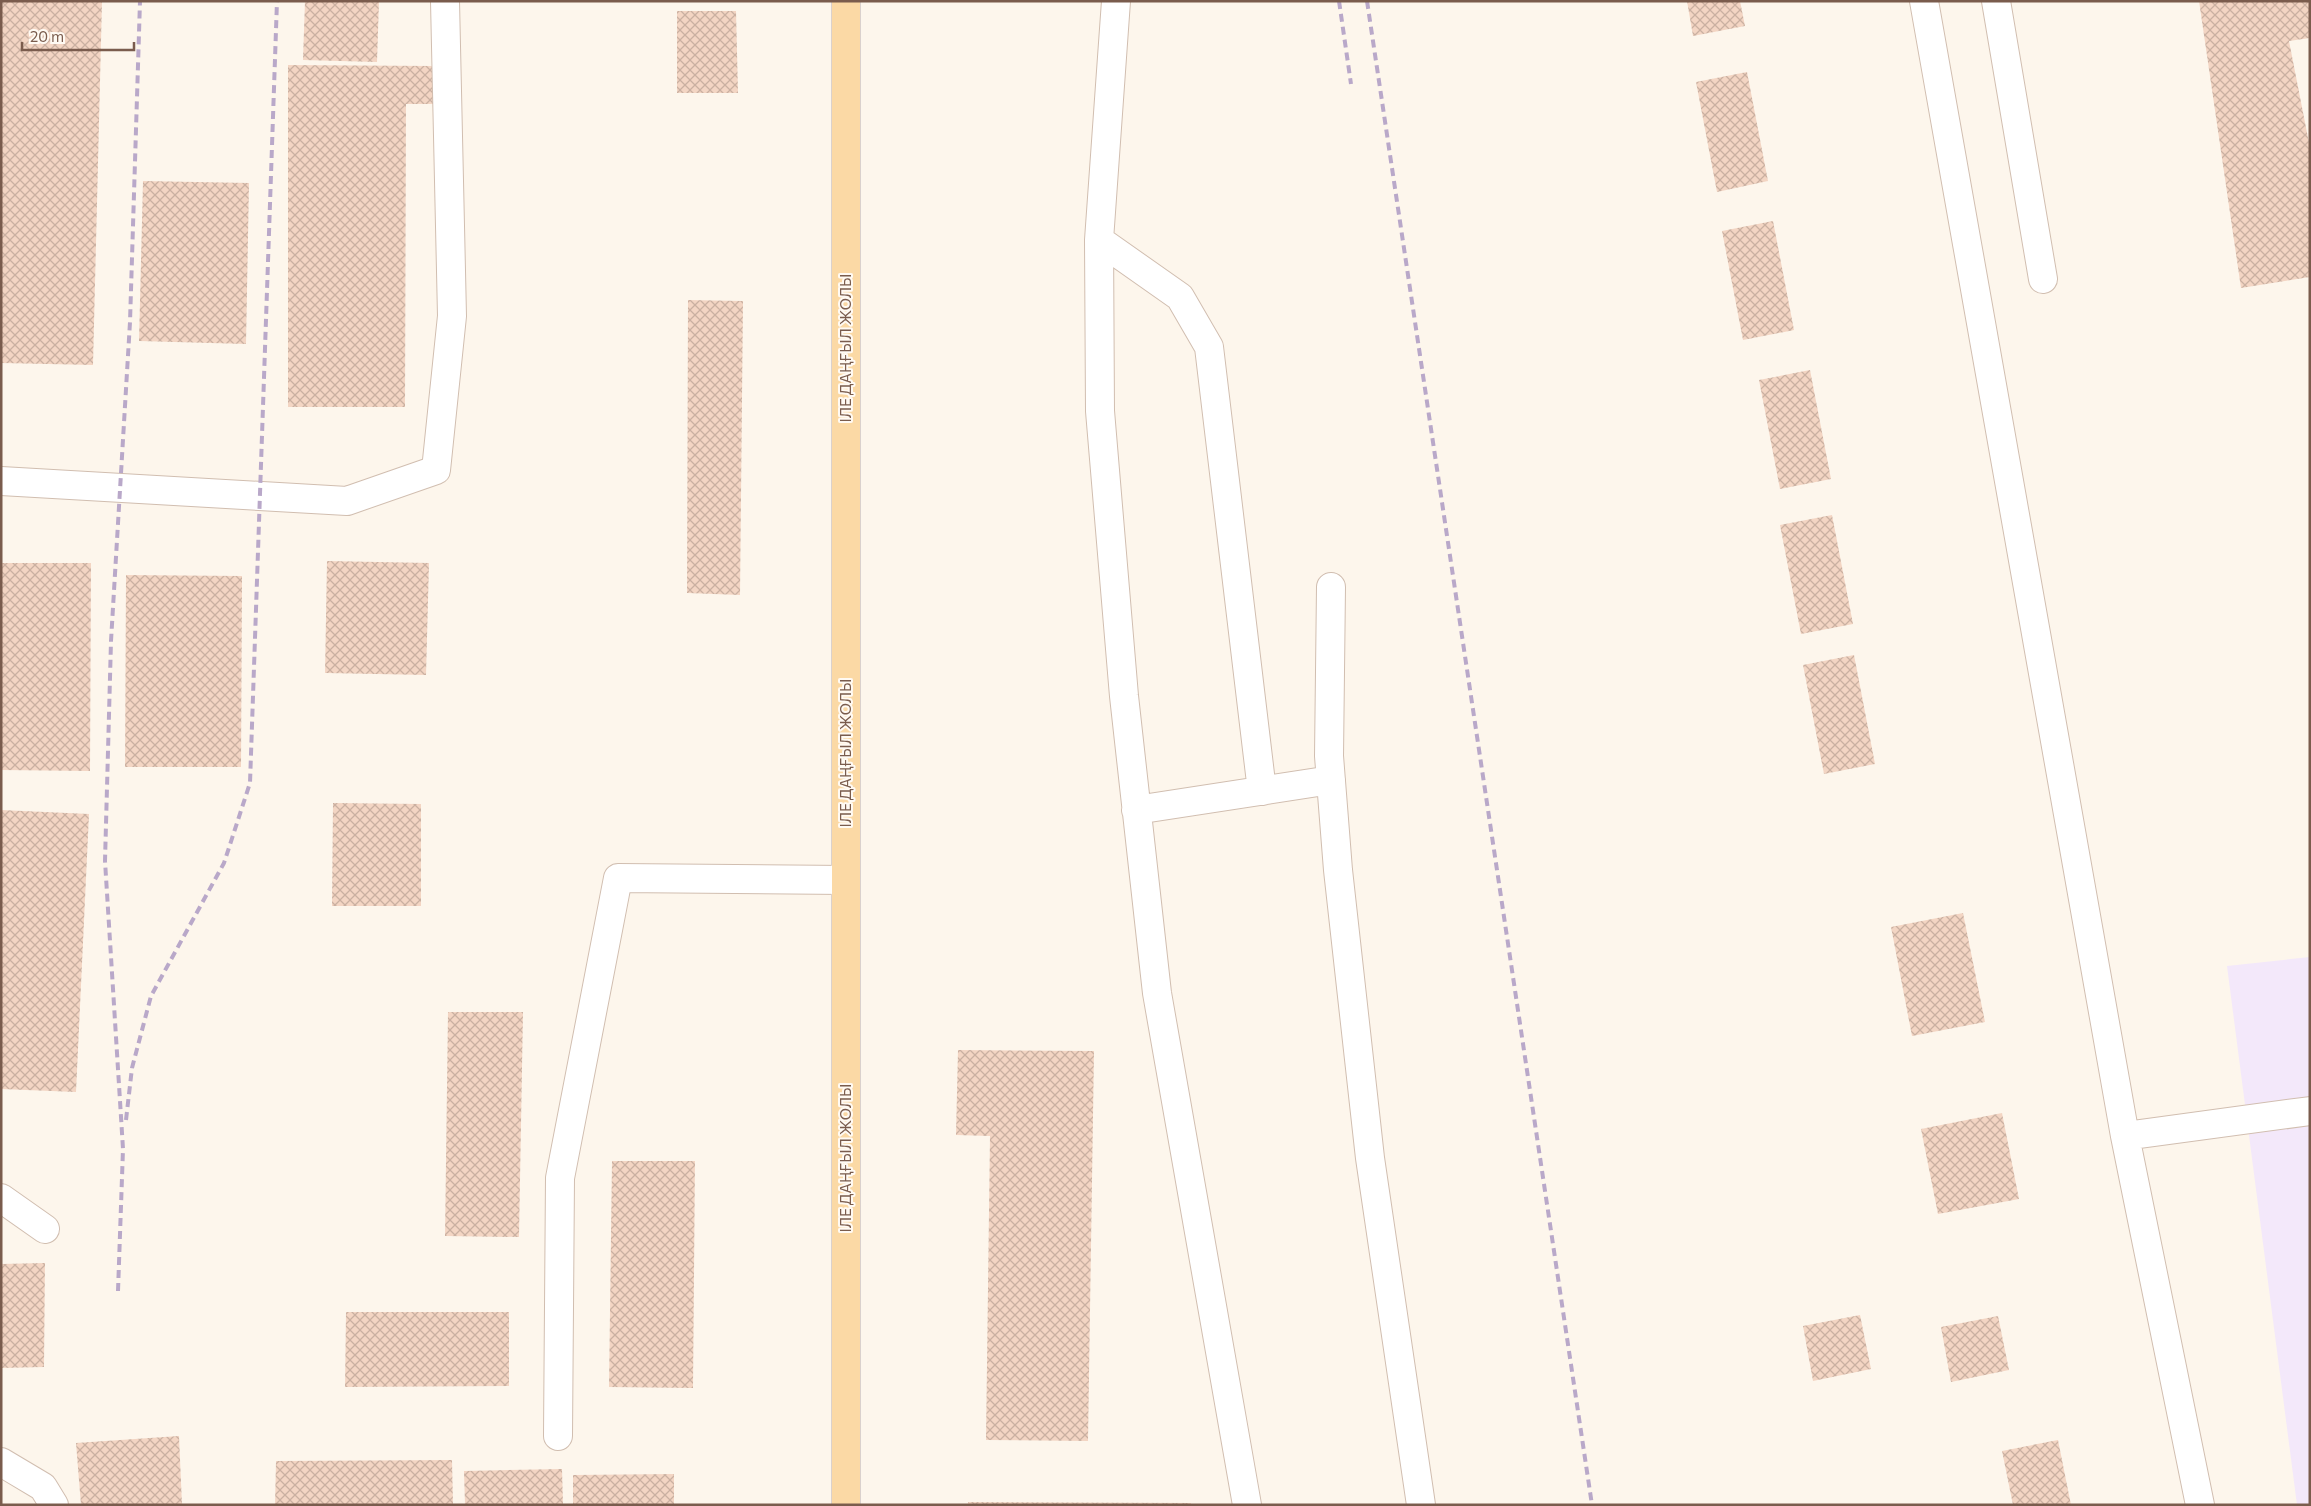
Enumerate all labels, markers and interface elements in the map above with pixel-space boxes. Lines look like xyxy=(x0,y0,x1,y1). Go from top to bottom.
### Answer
scale bar xyxy=(22,20,135,52)
text: 20 m xyxy=(30,27,64,45)
street label: ІЛЕ ДАҢҒЫЛ ЖОЛЫ xyxy=(836,274,854,422)
street label: ІЛЕ ДАҢҒЫЛ ЖОЛЫ xyxy=(836,679,854,827)
street label: ІЛЕ ДАҢҒЫЛ ЖОЛЫ xyxy=(836,1084,854,1232)

